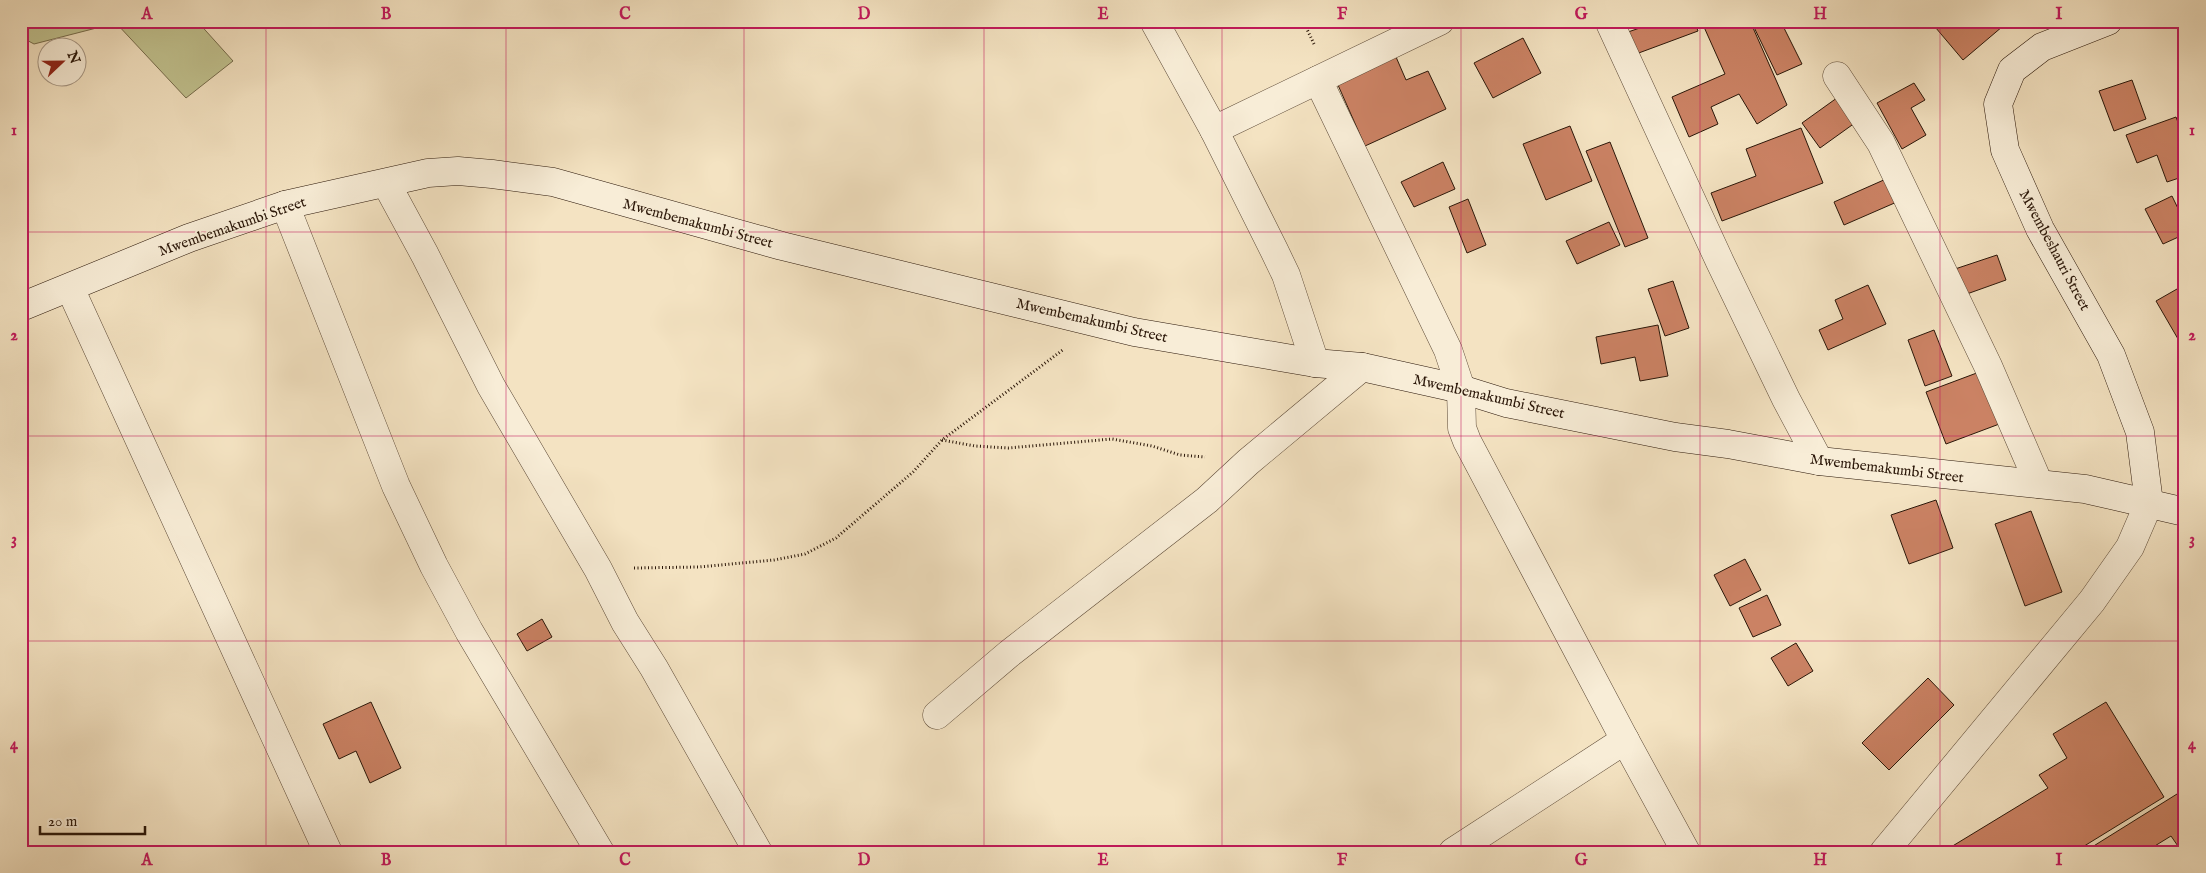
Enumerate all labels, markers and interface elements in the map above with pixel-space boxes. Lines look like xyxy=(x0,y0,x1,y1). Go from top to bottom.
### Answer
text: A xyxy=(141,5,154,25)
text: B xyxy=(381,5,392,25)
text: C xyxy=(619,5,631,25)
text: D xyxy=(858,5,871,25)
text: E xyxy=(1097,5,1109,25)
text: F xyxy=(1337,5,1348,25)
text: G xyxy=(1575,5,1588,25)
text: H xyxy=(1813,5,1827,25)
text: I xyxy=(2056,5,2063,25)
north arrow xyxy=(38,38,88,88)
text: N xyxy=(62,48,84,66)
text: 1 xyxy=(11,121,17,141)
text: 1 xyxy=(2189,121,2195,141)
street label: Mwembeshauri Street xyxy=(2015,186,2094,314)
street label: Mwembemakumbi Street xyxy=(156,192,308,261)
street label: Mwembemakumbi Street xyxy=(621,194,775,253)
street label: Mwembemakumbi Street xyxy=(1014,294,1169,347)
text: 2 xyxy=(10,326,18,346)
text: 2 xyxy=(2188,326,2196,346)
street label: Mwembemakumbi Street xyxy=(1411,370,1566,423)
street label: Mwembemakumbi Street xyxy=(1809,450,1965,487)
text: 3 xyxy=(11,530,17,550)
text: 3 xyxy=(2189,530,2195,550)
text: 4 xyxy=(10,735,19,755)
text: 4 xyxy=(2188,735,2197,755)
scale bar xyxy=(40,803,145,835)
text: 20 m xyxy=(48,812,78,831)
text: A xyxy=(141,851,154,871)
text: B xyxy=(381,851,392,871)
text: C xyxy=(619,851,631,871)
text: D xyxy=(858,851,871,871)
text: E xyxy=(1097,851,1109,871)
text: F xyxy=(1337,851,1348,871)
text: G xyxy=(1575,851,1588,871)
text: H xyxy=(1813,851,1827,871)
text: I xyxy=(2056,851,2063,871)

